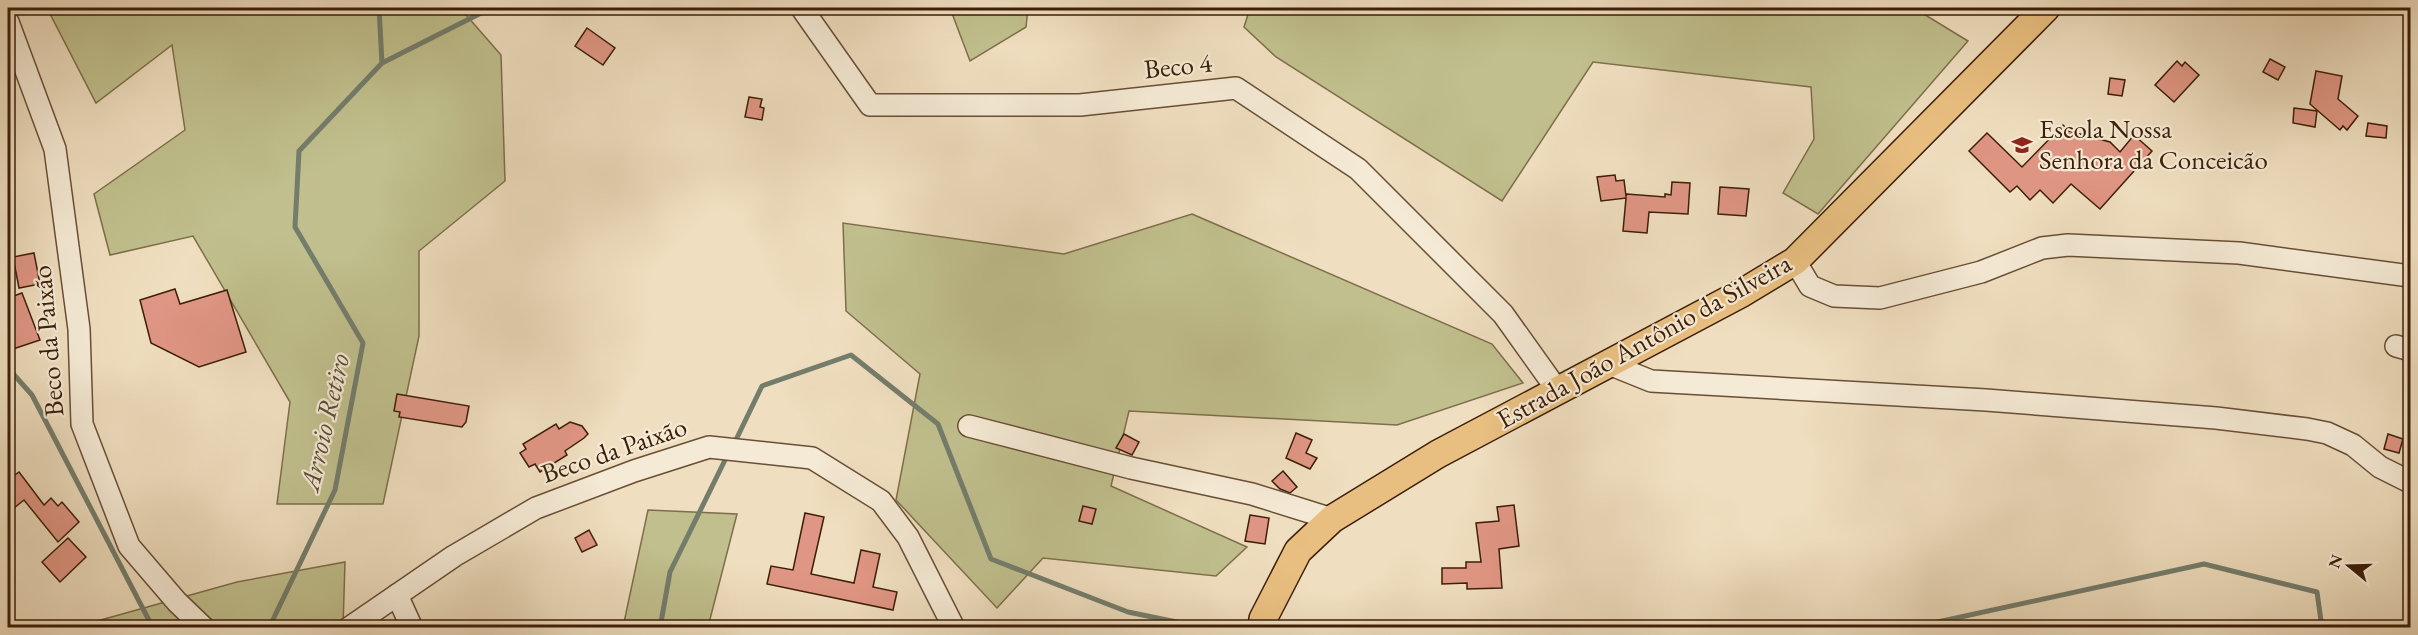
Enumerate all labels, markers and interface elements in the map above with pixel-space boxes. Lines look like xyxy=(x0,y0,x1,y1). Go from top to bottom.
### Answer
street label: Beco 4 xyxy=(1142,44,1215,86)
place label: Escola Nossa Senhora da Conceicão xyxy=(2039,111,2268,177)
school or university icon: Escola Nossa Senhora da Conceicão xyxy=(2010,133,2034,157)
street label: Estrada João Antônio da Silveira xyxy=(1490,245,1797,436)
street label: Beco da Paixão xyxy=(23,264,72,418)
water label: Arroio Retiro xyxy=(290,350,357,496)
street label: Beco da Paixão xyxy=(537,408,691,491)
north arrow xyxy=(2319,536,2379,596)
text: N xyxy=(2323,552,2347,571)

